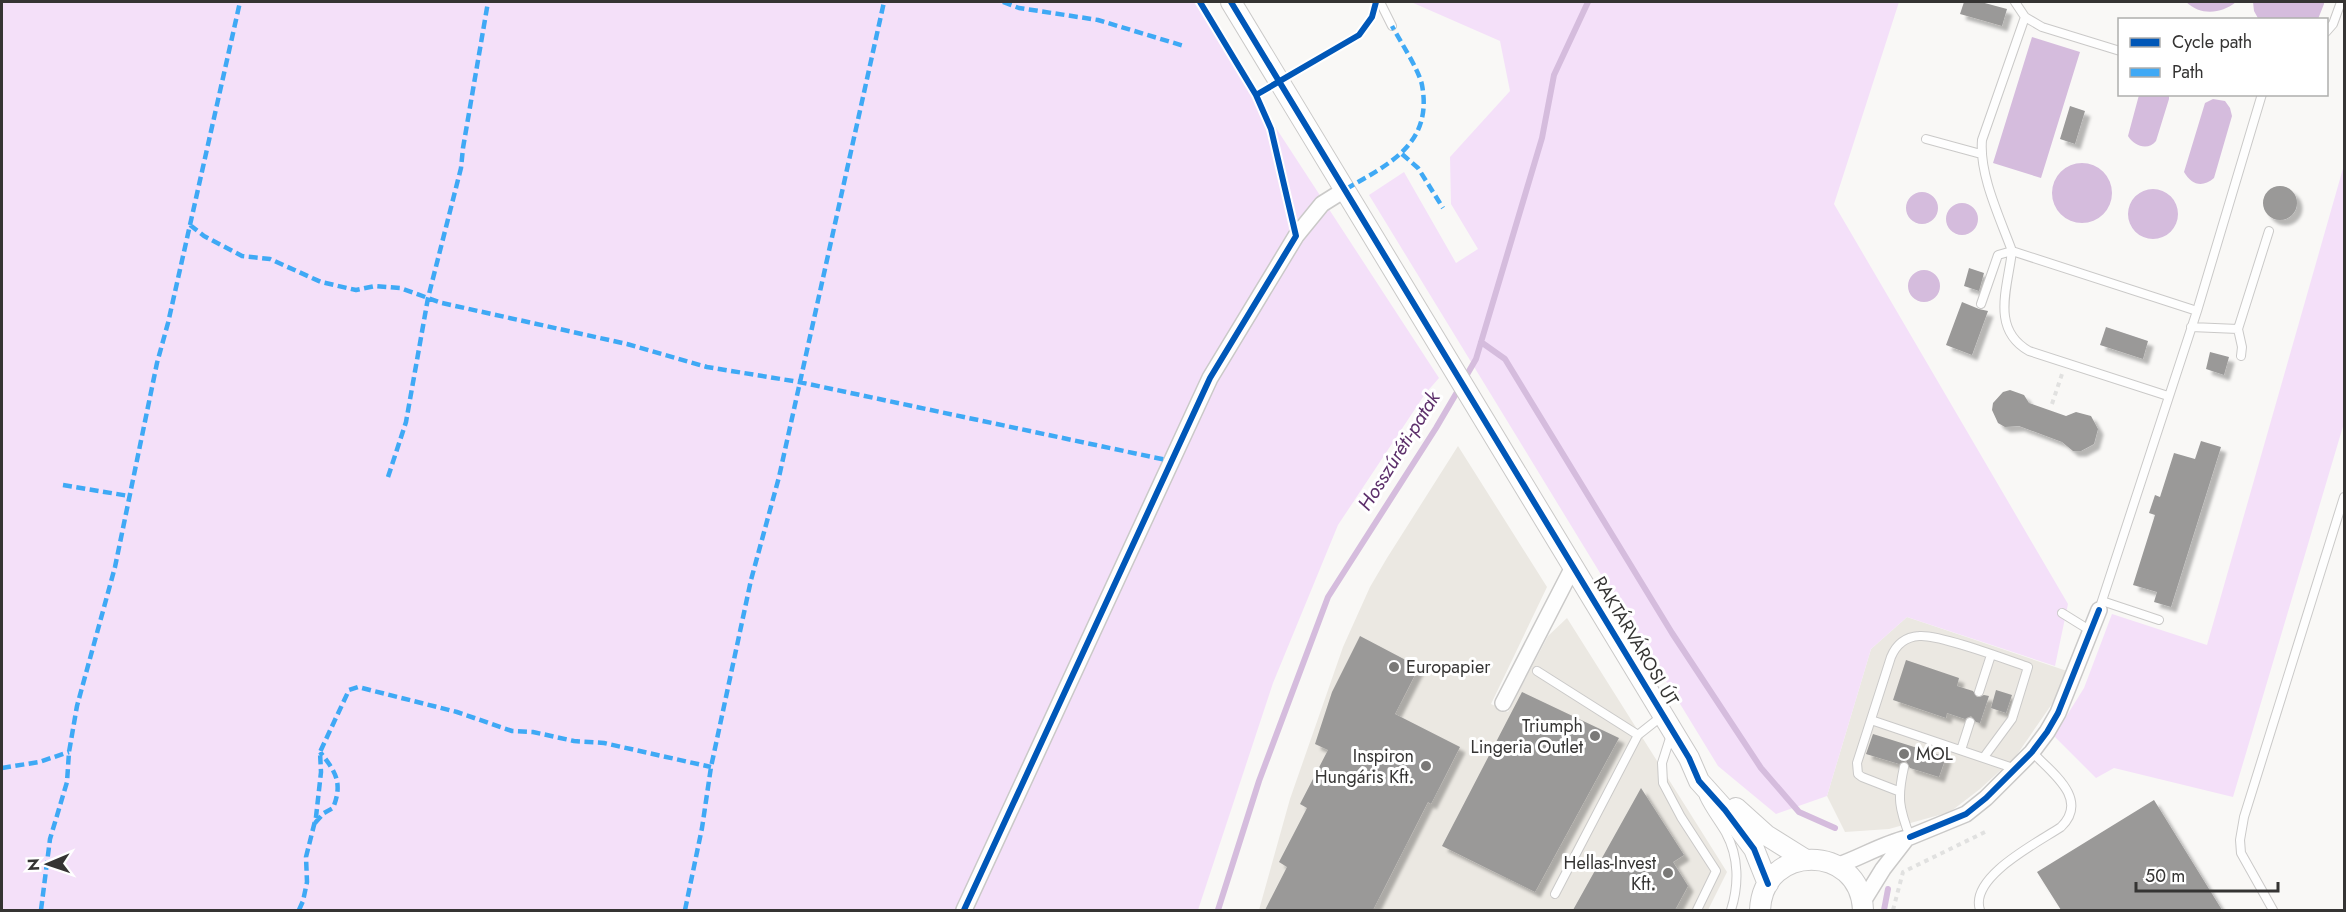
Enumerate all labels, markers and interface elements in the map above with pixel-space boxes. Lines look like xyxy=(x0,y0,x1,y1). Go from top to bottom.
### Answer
legend xyxy=(2118,18,2328,96)
text: Cycle path xyxy=(2172,29,2252,55)
text: Path xyxy=(2172,59,2204,85)
water label: Hosszúréti-patak xyxy=(1351,385,1448,516)
street label: RAKTÁRVÁROSI ÚT xyxy=(1587,571,1685,711)
place label: Europapier xyxy=(1406,654,1491,680)
marker: Europapier xyxy=(1387,660,1401,674)
place label: Triumph Lingeria Outlet xyxy=(1471,713,1584,760)
marker: Triumph Lingeria Outlet xyxy=(1588,729,1602,743)
place label: MOL xyxy=(1916,741,1953,767)
place label: Inspiron Hungáris Kft. xyxy=(1315,743,1414,790)
marker: MOL xyxy=(1897,747,1911,761)
marker: Inspiron Hungáris Kft. xyxy=(1419,759,1433,773)
north arrow xyxy=(18,834,78,894)
place label: Hellas-Invest Kft. xyxy=(1564,850,1657,897)
scale bar xyxy=(2136,855,2278,893)
text: N xyxy=(22,858,45,871)
text: 50 m xyxy=(2145,863,2185,889)
marker: Hellas-Invest Kft. xyxy=(1661,866,1675,880)

